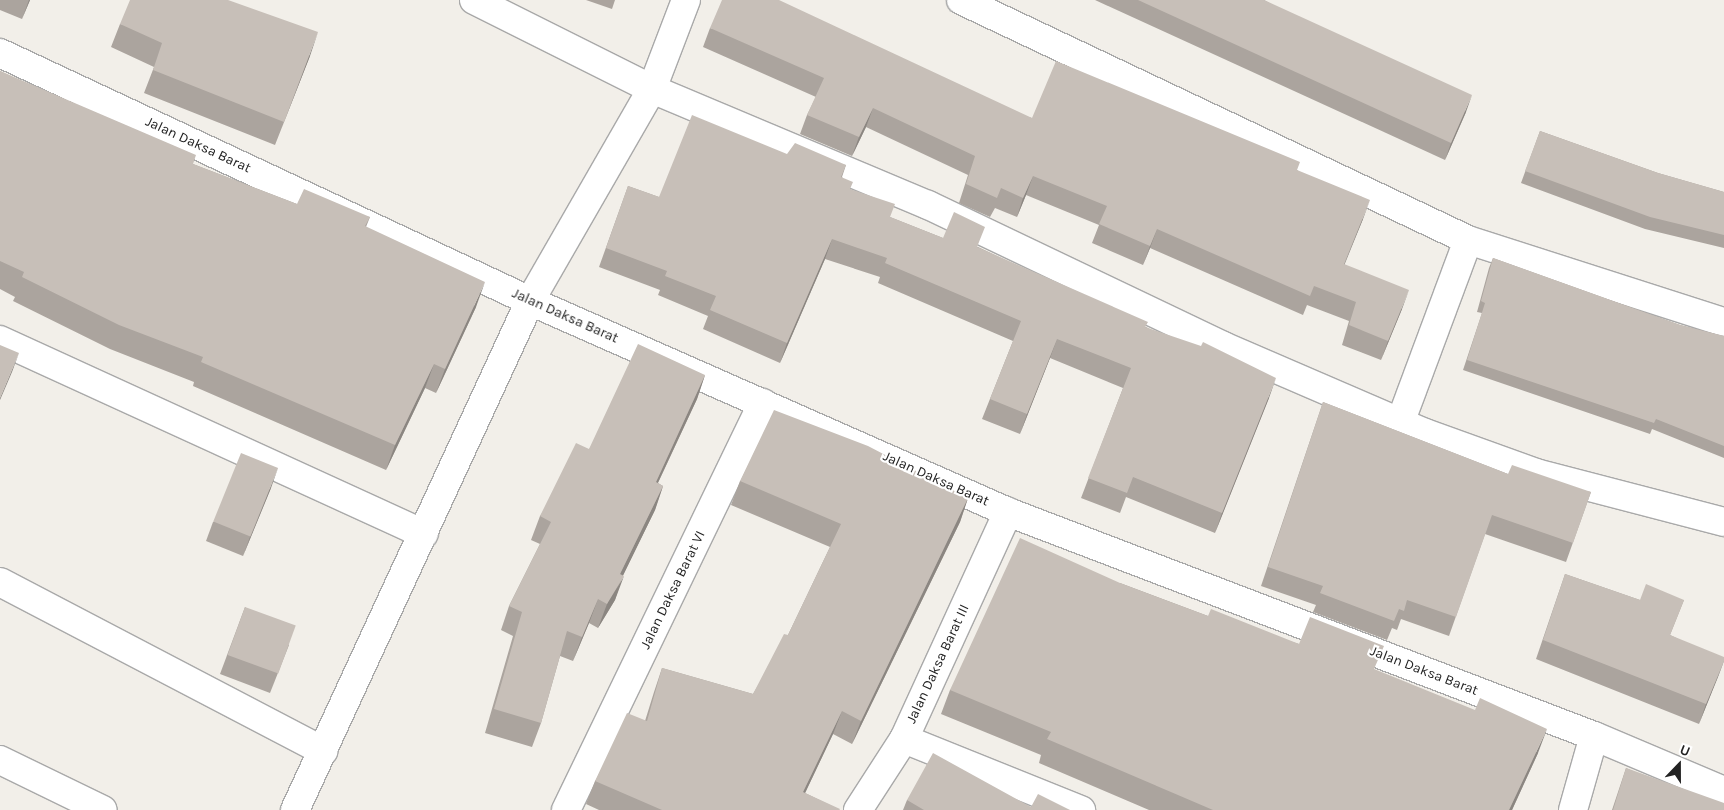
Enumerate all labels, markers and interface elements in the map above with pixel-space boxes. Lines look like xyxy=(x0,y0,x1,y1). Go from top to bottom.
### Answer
street label: Jalan Daksa Barat xyxy=(143,113,253,177)
street label: Jalan Daksa Barat xyxy=(509,285,621,347)
street label: Jalan Daksa Barat xyxy=(880,448,992,510)
street label: Jalan Daksa Barat VI xyxy=(637,528,709,652)
street label: Jalan Daksa Barat III xyxy=(903,602,973,726)
street label: Jalan Daksa Barat xyxy=(1368,643,1480,699)
north arrow xyxy=(1654,740,1704,790)
text: U xyxy=(1677,741,1692,760)

